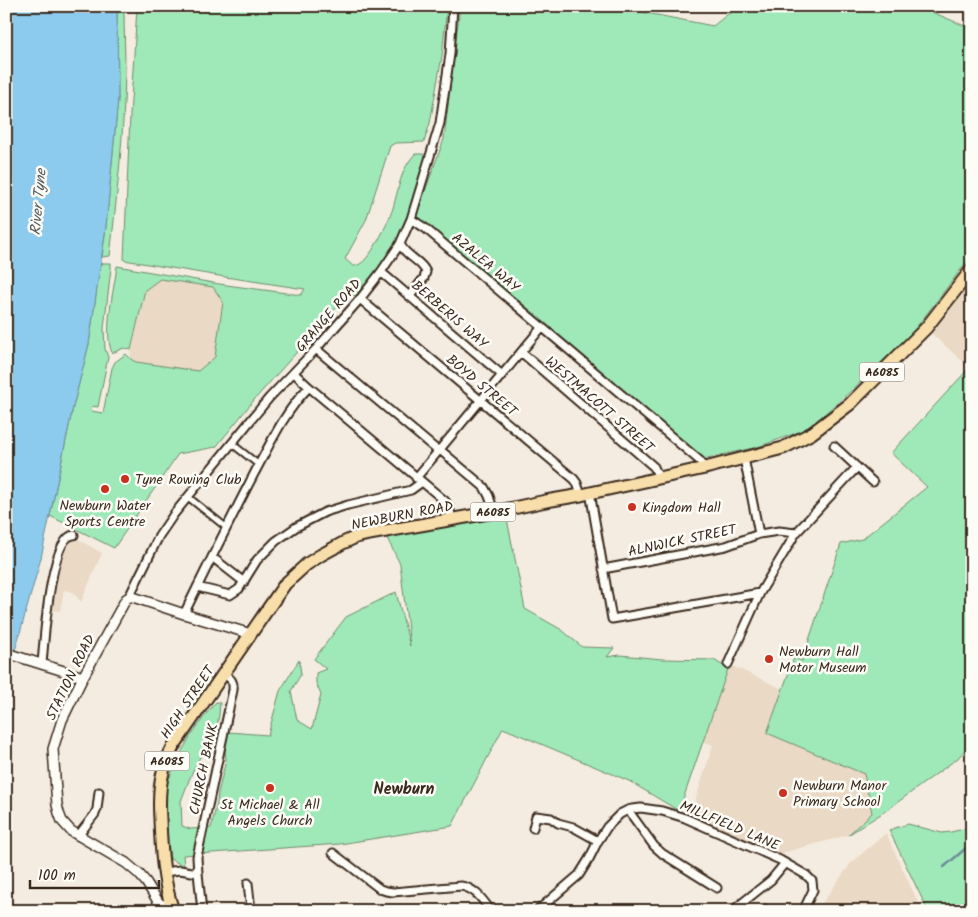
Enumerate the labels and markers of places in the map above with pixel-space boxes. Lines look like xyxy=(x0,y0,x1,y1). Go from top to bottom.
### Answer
place label: Tyne Rowing Club xyxy=(135,469,242,491)
marker: Tyne Rowing Club xyxy=(119,473,131,485)
marker: Newburn Water Sports Centre xyxy=(99,483,111,495)
place label: Newburn Water Sports Centre xyxy=(60,495,152,533)
place label: Kingdom Hall xyxy=(642,497,721,519)
marker: Kingdom Hall xyxy=(626,501,638,513)
place label: Newburn Hall Motor Museum xyxy=(779,641,866,679)
marker: Newburn Hall Motor Museum xyxy=(763,653,775,665)
place label: Newburn Manor Primary School xyxy=(793,775,887,813)
marker: St Michael & All Angels Church xyxy=(264,782,276,794)
marker: Newburn Manor Primary School xyxy=(777,787,789,799)
place label: St Michael & All Angels Church xyxy=(220,794,320,832)

